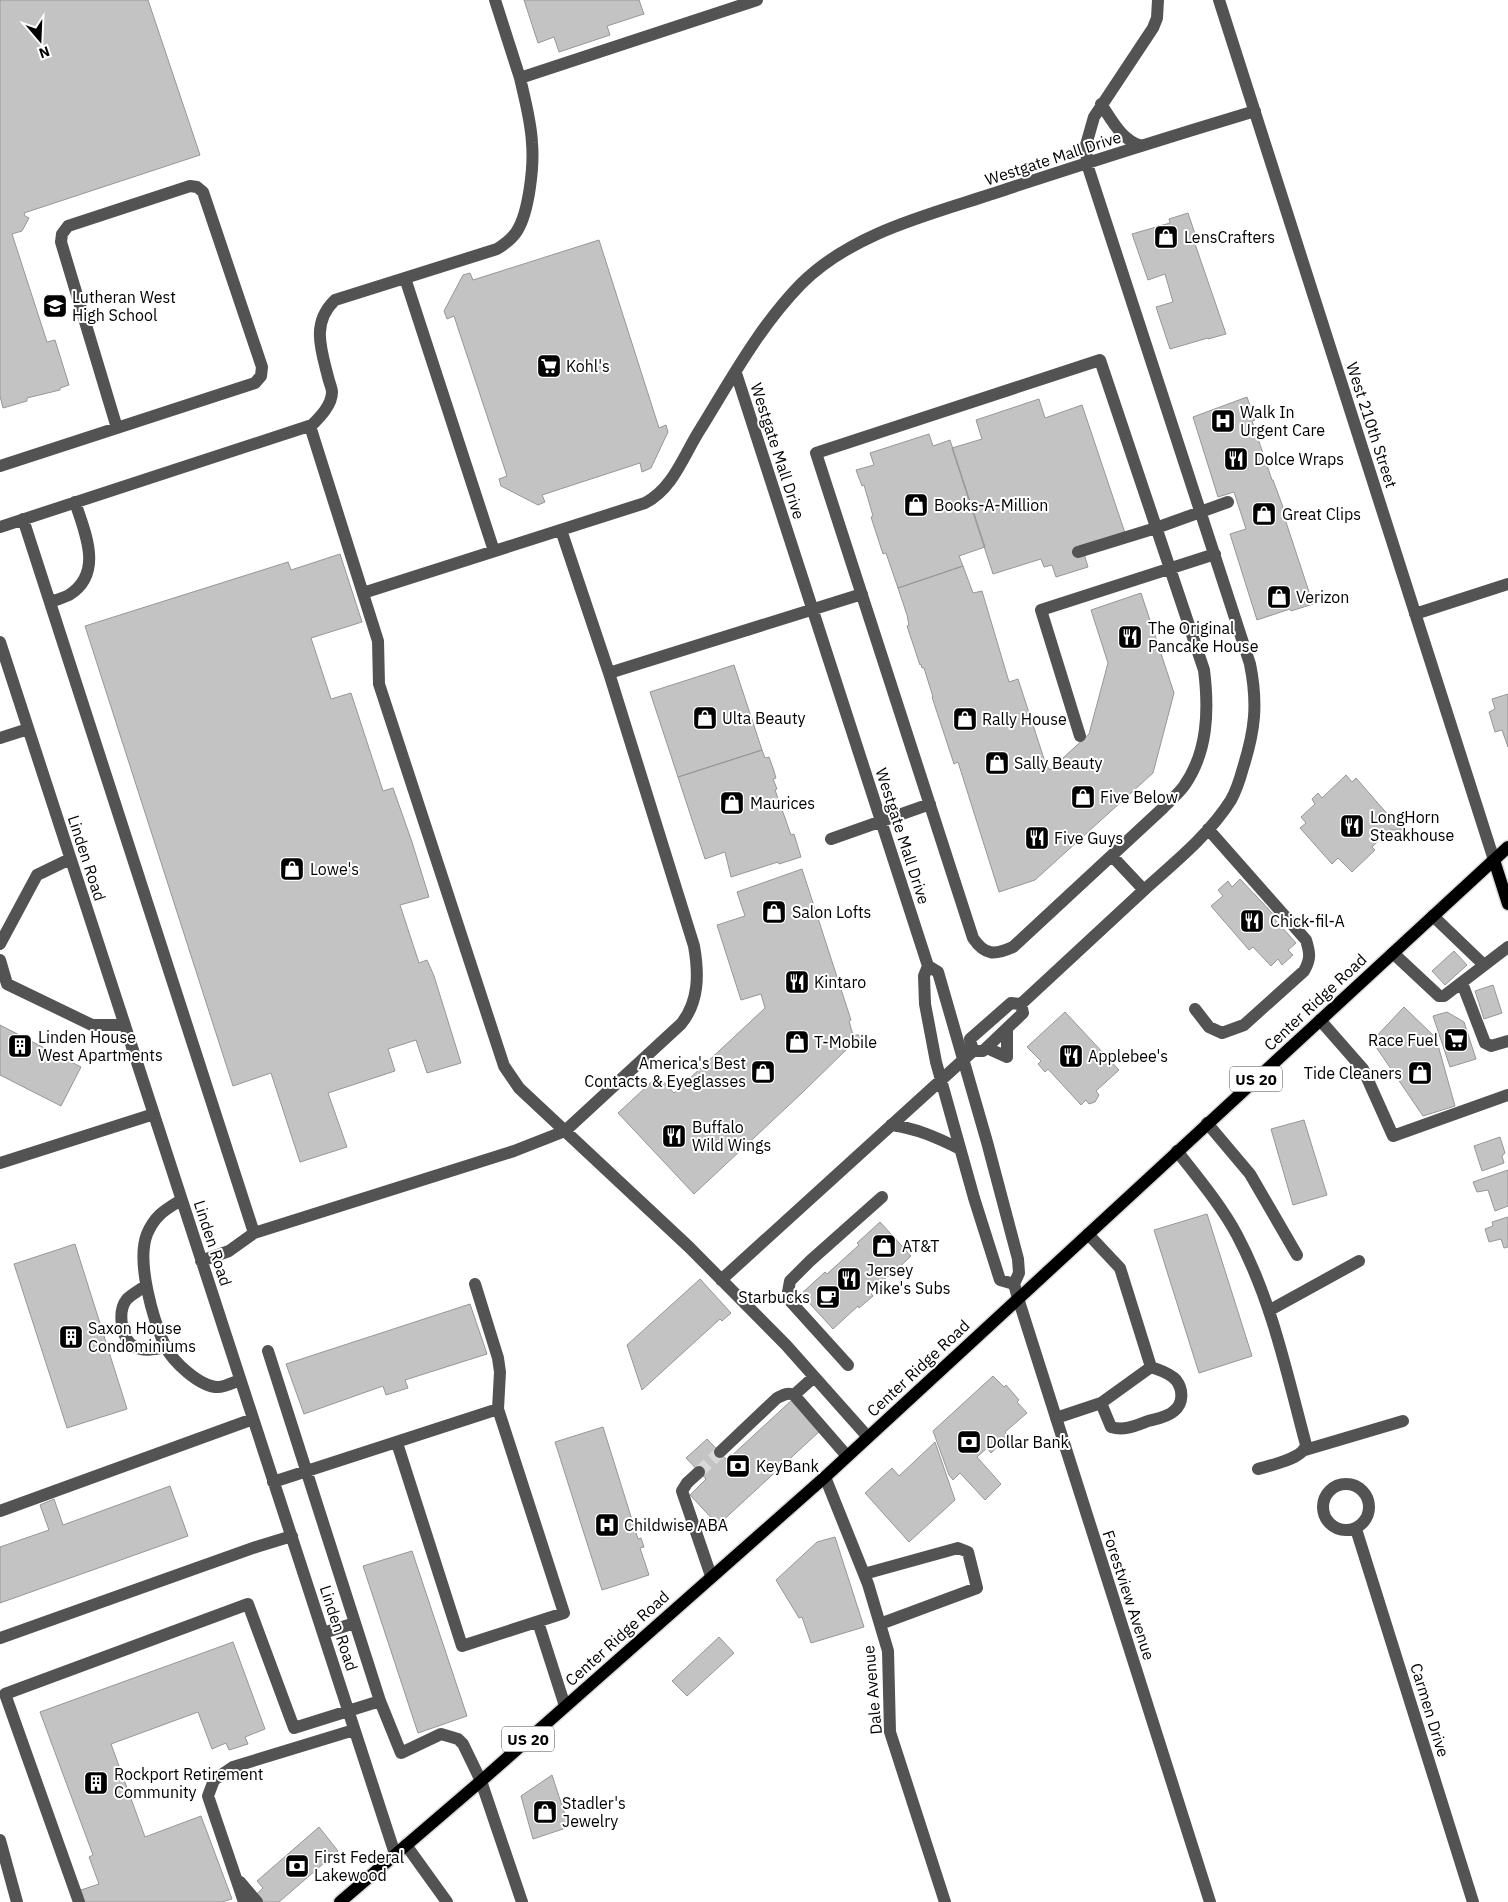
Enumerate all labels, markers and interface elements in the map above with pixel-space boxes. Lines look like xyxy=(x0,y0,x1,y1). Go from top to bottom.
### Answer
north arrow xyxy=(15,15,65,65)
text: N xyxy=(37,42,52,62)
street label: Westgate Mall Drive xyxy=(982,126,1124,189)
shop icon: LensCrafters xyxy=(1153,224,1179,250)
place label: LensCrafters xyxy=(1184,227,1275,247)
place label: Lutheran West High School xyxy=(72,287,176,325)
school or university icon: Lutheran West High School xyxy=(42,293,68,319)
supermarket icon: Kohl's xyxy=(536,353,562,379)
place label: Kohl's xyxy=(566,356,610,376)
street label: West 210th Street xyxy=(1342,360,1402,490)
street label: Westgate Mall Drive xyxy=(747,380,810,522)
place label: Walk In Urgent Care xyxy=(1240,402,1325,440)
hospital icon: Walk In Urgent Care xyxy=(1210,408,1236,434)
restaurant icon: Dolce Wraps xyxy=(1223,446,1249,472)
place label: Dolce Wraps xyxy=(1254,449,1344,469)
shop icon: Books-A-Million xyxy=(903,492,929,518)
place label: Books-A-Million xyxy=(934,495,1048,515)
shop icon: Great Clips xyxy=(1251,501,1277,527)
place label: Great Clips xyxy=(1282,504,1361,524)
shop icon: Verizon xyxy=(1266,584,1292,610)
place label: Verizon xyxy=(1296,587,1349,607)
place label: The Original Pancake House xyxy=(1148,618,1259,656)
restaurant icon: The Original Pancake House xyxy=(1117,624,1143,650)
shop icon: Ulta Beauty xyxy=(692,705,718,731)
shop icon: Rally House xyxy=(952,706,978,732)
place label: Ulta Beauty xyxy=(722,708,806,728)
place label: Rally House xyxy=(982,709,1067,729)
shop icon: Sally Beauty xyxy=(984,750,1010,776)
place label: Sally Beauty xyxy=(1014,753,1103,773)
street label: Westgate Mall Drive xyxy=(872,765,935,907)
shop icon: Five Below xyxy=(1070,784,1096,810)
place label: Five Below xyxy=(1100,787,1178,807)
shop icon: Maurices xyxy=(719,790,745,816)
place label: Maurices xyxy=(750,793,815,813)
place label: LongHorn Steakhouse xyxy=(1370,807,1455,845)
street label: Linden Road xyxy=(64,813,110,903)
restaurant icon: LongHorn Steakhouse xyxy=(1339,813,1365,839)
restaurant icon: Five Guys xyxy=(1024,825,1050,851)
place label: Five Guys xyxy=(1054,828,1123,848)
shop icon: Lowe's xyxy=(279,856,305,882)
place label: Lowe's xyxy=(310,859,359,879)
shop icon: Salon Lofts xyxy=(761,899,787,925)
place label: Salon Lofts xyxy=(792,902,871,922)
restaurant icon: Chick-fil-A xyxy=(1239,908,1265,934)
place label: Chick-fil-A xyxy=(1270,911,1345,931)
street label: Center Ridge Road xyxy=(1260,949,1370,1055)
restaurant icon: Kintaro xyxy=(784,969,810,995)
place label: Kintaro xyxy=(814,972,866,992)
place label: Linden House West Apartments xyxy=(38,1027,163,1065)
supermarket icon: Race Fuel xyxy=(1443,1027,1469,1053)
shop icon: T-Mobile xyxy=(784,1029,810,1055)
place label: Race Fuel xyxy=(1368,1030,1438,1050)
place label: T-Mobile xyxy=(814,1032,877,1052)
building icon: Linden House West Apartments xyxy=(7,1033,33,1059)
restaurant icon: Applebee's xyxy=(1058,1043,1084,1069)
place label: Applebee's xyxy=(1088,1046,1168,1066)
place label: America's Best Contacts & Eyeglasses xyxy=(584,1053,746,1091)
shop icon: America's Best Contacts & Eyeglasses xyxy=(750,1059,776,1085)
shop icon: Tide Cleaners xyxy=(1407,1060,1433,1086)
place label: Tide Cleaners xyxy=(1304,1063,1402,1083)
road number: US 20 xyxy=(1230,1066,1282,1092)
place label: Buffalo Wild Wings xyxy=(692,1117,771,1155)
restaurant icon: Buffalo Wild Wings xyxy=(661,1123,687,1149)
street label: Linden Road xyxy=(190,1198,236,1288)
shop icon: AT&T xyxy=(871,1233,897,1259)
place label: AT&T xyxy=(902,1236,939,1256)
place label: Jersey Mike's Subs xyxy=(866,1260,951,1298)
restaurant icon: Jersey Mike's Subs xyxy=(836,1266,862,1292)
cafe icon: Starbucks xyxy=(815,1284,841,1310)
place label: Starbucks xyxy=(738,1287,810,1307)
street label: Center Ridge Road xyxy=(863,1315,973,1421)
place label: Saxon House Condominiums xyxy=(88,1318,196,1356)
building icon: Saxon House Condominiums xyxy=(58,1324,84,1350)
bank icon: Dollar Bank xyxy=(956,1429,982,1455)
place label: Dollar Bank xyxy=(986,1432,1070,1452)
bank icon: KeyBank xyxy=(725,1453,751,1479)
place label: KeyBank xyxy=(756,1456,820,1476)
hospital icon: Childwise ABA xyxy=(594,1512,620,1538)
place label: Childwise ABA xyxy=(624,1515,728,1535)
street label: Forestview Avenue xyxy=(1099,1527,1160,1663)
street label: Linden Road xyxy=(316,1583,362,1673)
street label: Center Ridge Road xyxy=(561,1586,673,1690)
street label: Dale Avenue xyxy=(858,1644,886,1736)
street label: Carmen Drive xyxy=(1406,1661,1454,1760)
road number: US 20 xyxy=(502,1726,554,1752)
place label: Rockport Retirement Community xyxy=(114,1764,263,1802)
building icon: Rockport Retirement Community xyxy=(83,1770,109,1796)
place label: Stadler's Jewelry xyxy=(562,1793,626,1831)
shop icon: Stadler's Jewelry xyxy=(532,1799,558,1825)
place label: First Federal Lakewood xyxy=(314,1847,404,1885)
bank icon: First Federal Lakewood xyxy=(284,1853,310,1879)

